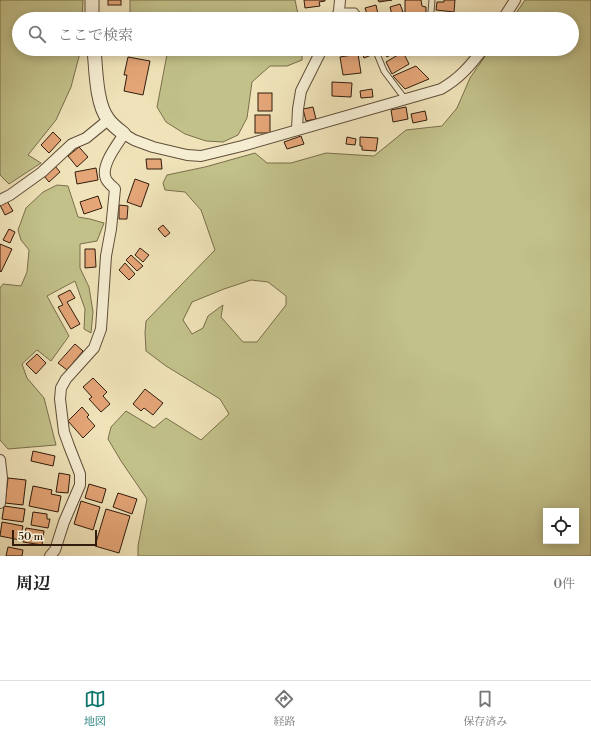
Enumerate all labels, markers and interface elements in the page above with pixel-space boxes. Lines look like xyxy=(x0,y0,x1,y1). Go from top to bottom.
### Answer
search box xyxy=(12,12,579,56)
icon: search xyxy=(26,23,48,45)
text: ここで検索 xyxy=(58,26,133,45)
map controls xyxy=(543,508,579,544)
button: locate xyxy=(543,508,579,544)
scale bar xyxy=(12,528,97,547)
text: 50 m xyxy=(18,530,43,544)
text: 周辺 xyxy=(16,573,50,595)
text: 0件 xyxy=(553,576,575,592)
tab: 地図 xyxy=(84,688,106,729)
tab: 経路 xyxy=(273,688,295,729)
tab: 保存済み xyxy=(463,688,507,729)

